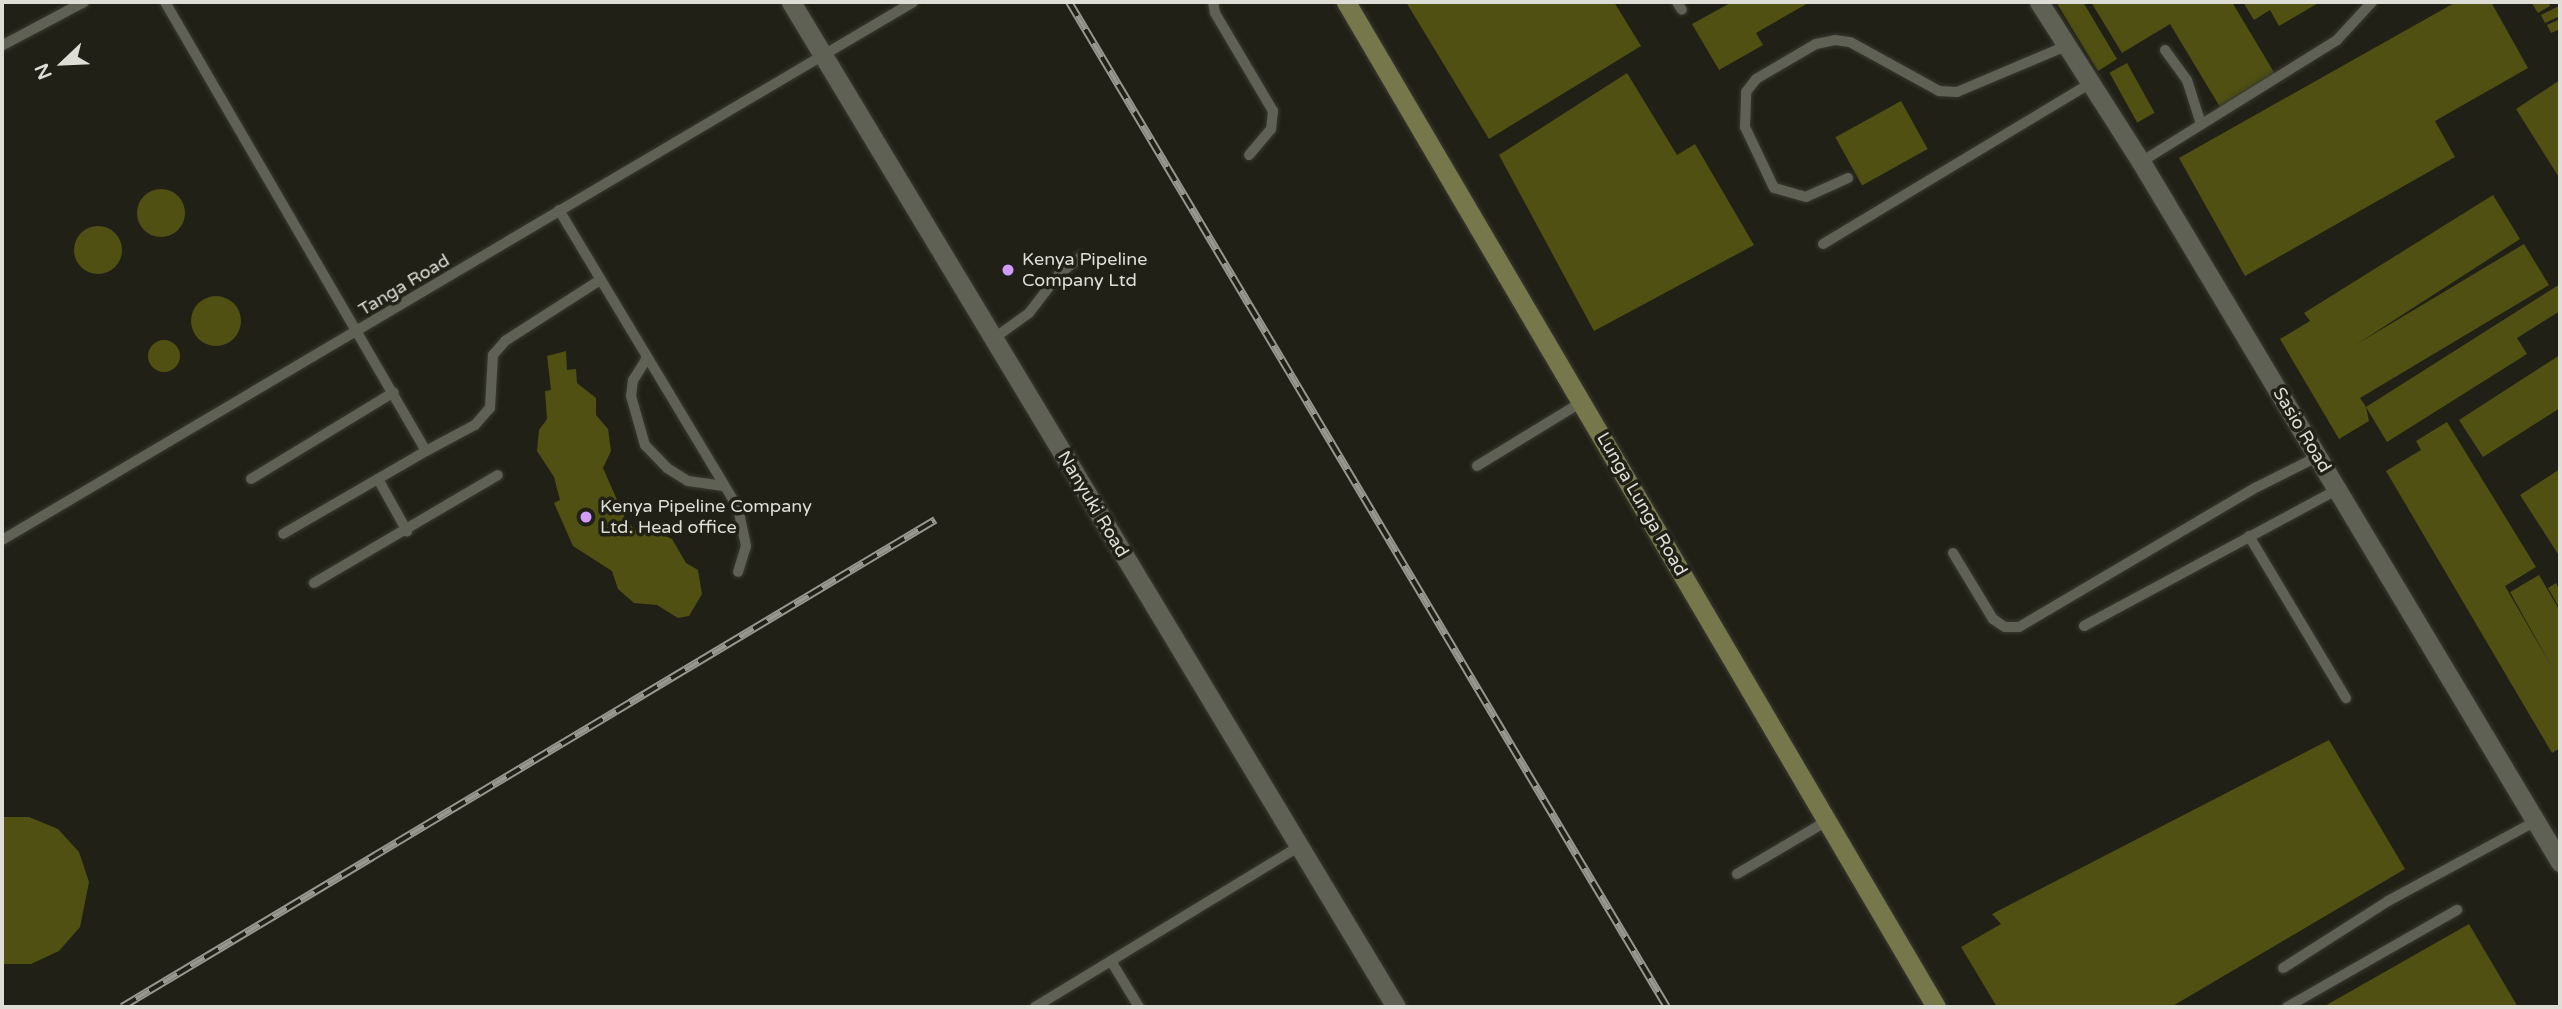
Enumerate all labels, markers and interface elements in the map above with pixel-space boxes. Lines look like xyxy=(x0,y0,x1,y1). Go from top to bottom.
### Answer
north arrow xyxy=(28,28,98,98)
text: N xyxy=(31,60,57,83)
street label: Tanga Road xyxy=(355,249,453,321)
place label: Kenya Pipeline Company Ltd xyxy=(1022,249,1147,292)
marker: Kenya Pipeline Company Ltd xyxy=(1000,262,1016,278)
street label: Sasio Road xyxy=(2268,384,2336,476)
street label: Lunga Lunga Road xyxy=(1592,428,1692,580)
street label: Nanyuki Road xyxy=(1053,447,1133,561)
place label: Kenya Pipeline Company Ltd. Head office xyxy=(600,496,812,538)
marker: Kenya Pipeline Company Ltd. Head office xyxy=(578,509,594,525)

